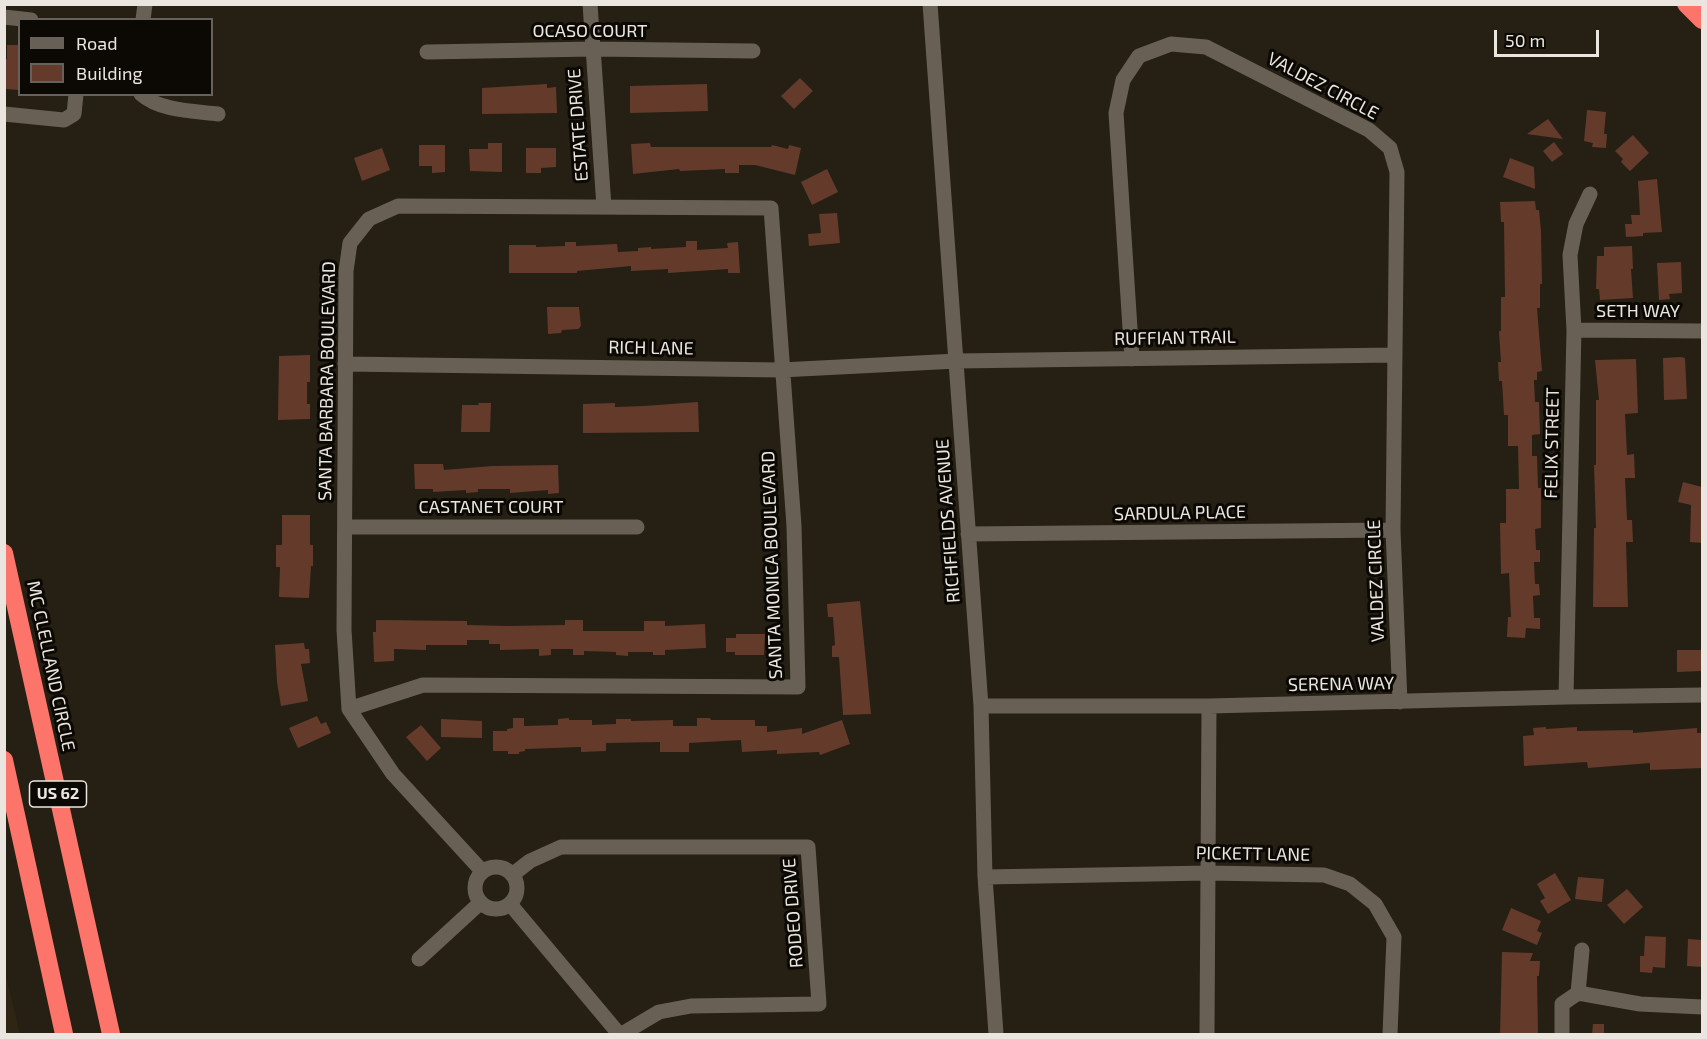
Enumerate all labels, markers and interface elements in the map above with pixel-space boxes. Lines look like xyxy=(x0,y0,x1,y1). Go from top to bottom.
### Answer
legend xyxy=(18,18,213,96)
scale bar xyxy=(1497,18,1602,56)
street label: OCASO COURT xyxy=(532,20,648,42)
text: 50 m xyxy=(1505,29,1545,51)
text: Road xyxy=(76,32,117,54)
street label: VALDEZ CIRCLE xyxy=(1264,48,1382,124)
text: Building xyxy=(76,62,143,84)
street label: ESTATE DRIVE xyxy=(563,68,593,182)
street label: SANTA BARBARA BOULEVARD xyxy=(314,261,340,501)
street label: SETH WAY xyxy=(1596,300,1680,322)
street label: RUFFIAN TRAIL xyxy=(1114,326,1236,350)
street label: RICH LANE xyxy=(608,336,694,360)
street label: FELIX STREET xyxy=(1540,387,1564,499)
street label: RICHFIELDS AVENUE xyxy=(931,438,965,604)
street label: SANTA MONICA BOULEVARD xyxy=(757,450,787,680)
street label: CASTANET COURT xyxy=(419,496,563,518)
street label: SARDULA PLACE xyxy=(1114,501,1246,525)
street label: VALDEZ CIRCLE xyxy=(1363,519,1389,643)
street label: MC CLELLAND CIRCLE xyxy=(22,579,80,753)
street label: SERENA WAY xyxy=(1288,672,1394,696)
road number: US 62 xyxy=(29,781,86,807)
street label: PICKETT LANE xyxy=(1196,842,1310,866)
street label: RODEO DRIVE xyxy=(778,857,808,969)

